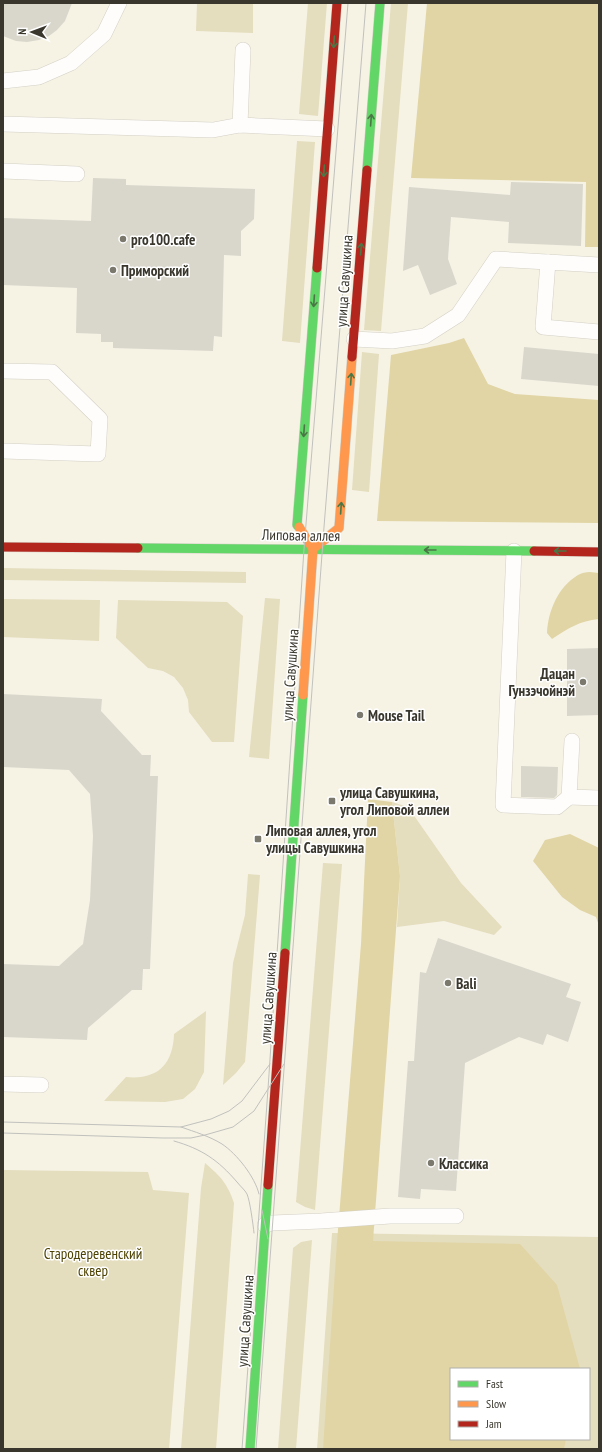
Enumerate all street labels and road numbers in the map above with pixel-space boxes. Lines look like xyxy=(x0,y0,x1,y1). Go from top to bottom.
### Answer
street label: улица Савушкина xyxy=(331,234,357,328)
street label: Липовая аллея xyxy=(261,525,340,545)
street label: улица Савушкина xyxy=(277,628,303,722)
street label: улица Савушкина xyxy=(255,951,281,1045)
street label: улица Савушкина xyxy=(232,1274,258,1368)

